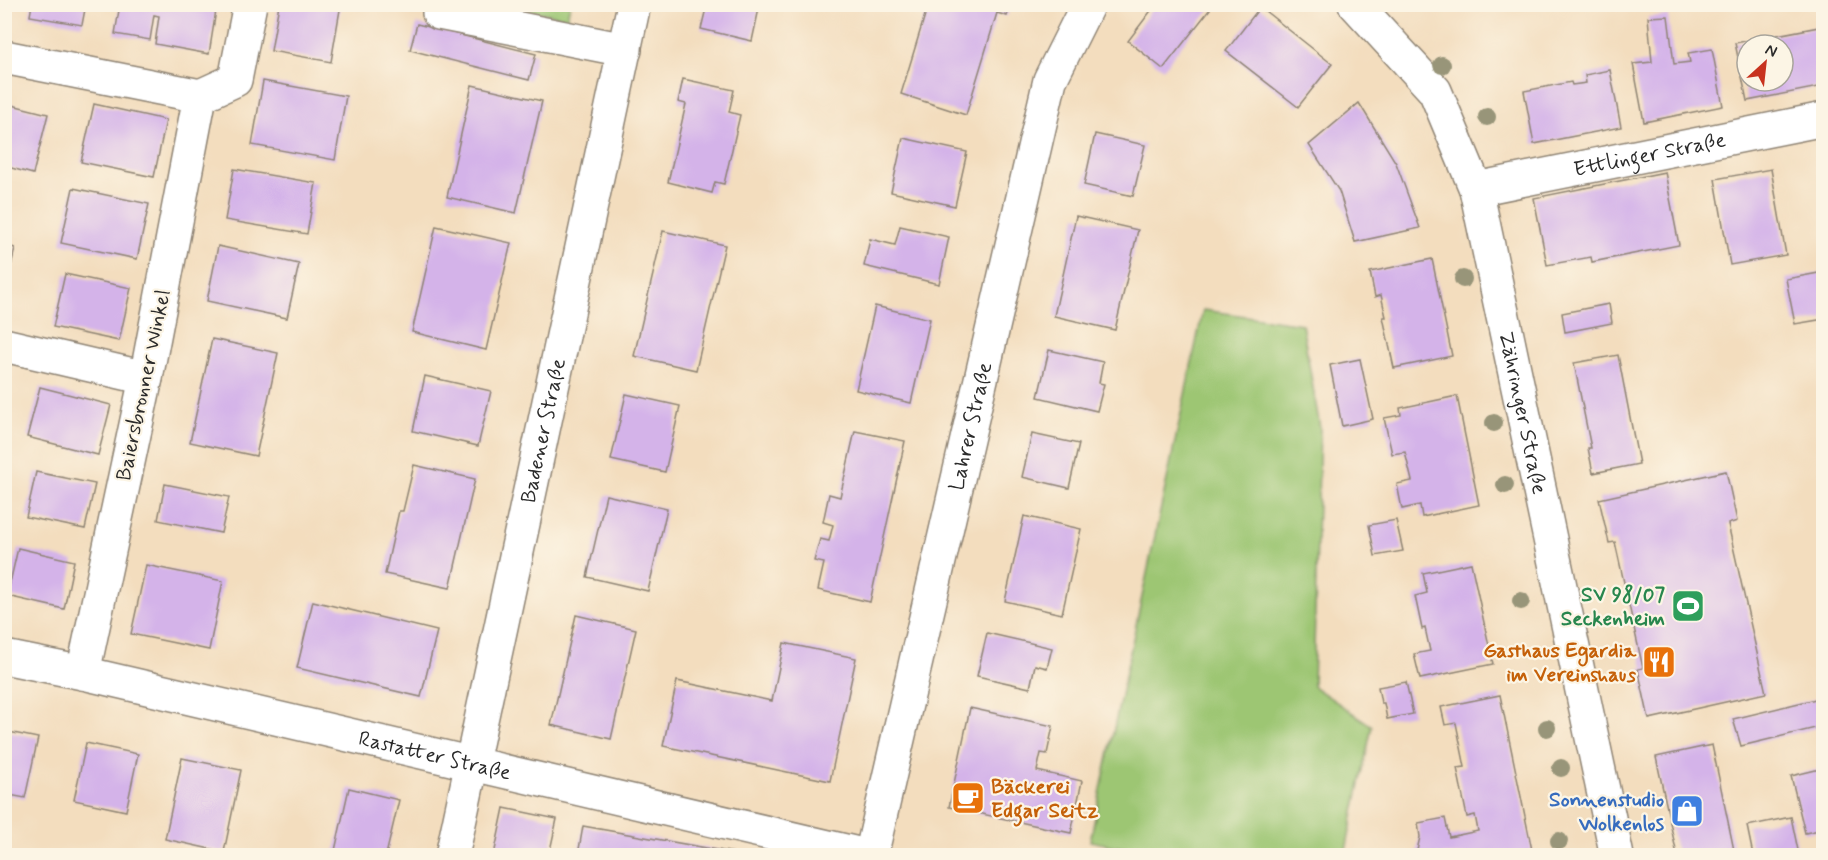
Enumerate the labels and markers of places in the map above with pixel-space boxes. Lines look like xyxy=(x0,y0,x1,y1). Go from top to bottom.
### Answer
place label: SV 98/07 Seckenheim xyxy=(1561,581,1665,633)
sports icon: SV 98/07 Seckenheim xyxy=(1670,588,1706,624)
place label: Gasthaus Egardia im Vereinshaus xyxy=(1483,637,1637,689)
restaurant icon: Gasthaus Egardia im Vereinshaus xyxy=(1641,644,1677,680)
place label: Bäckerei Edgar Seitz xyxy=(991,773,1099,827)
cafe icon: Bäckerei Edgar Seitz xyxy=(950,780,986,816)
place label: Sonnenstudio Wolkenlos xyxy=(1549,786,1665,838)
shop icon: Sonnenstudio Wolkenlos xyxy=(1669,793,1705,829)

